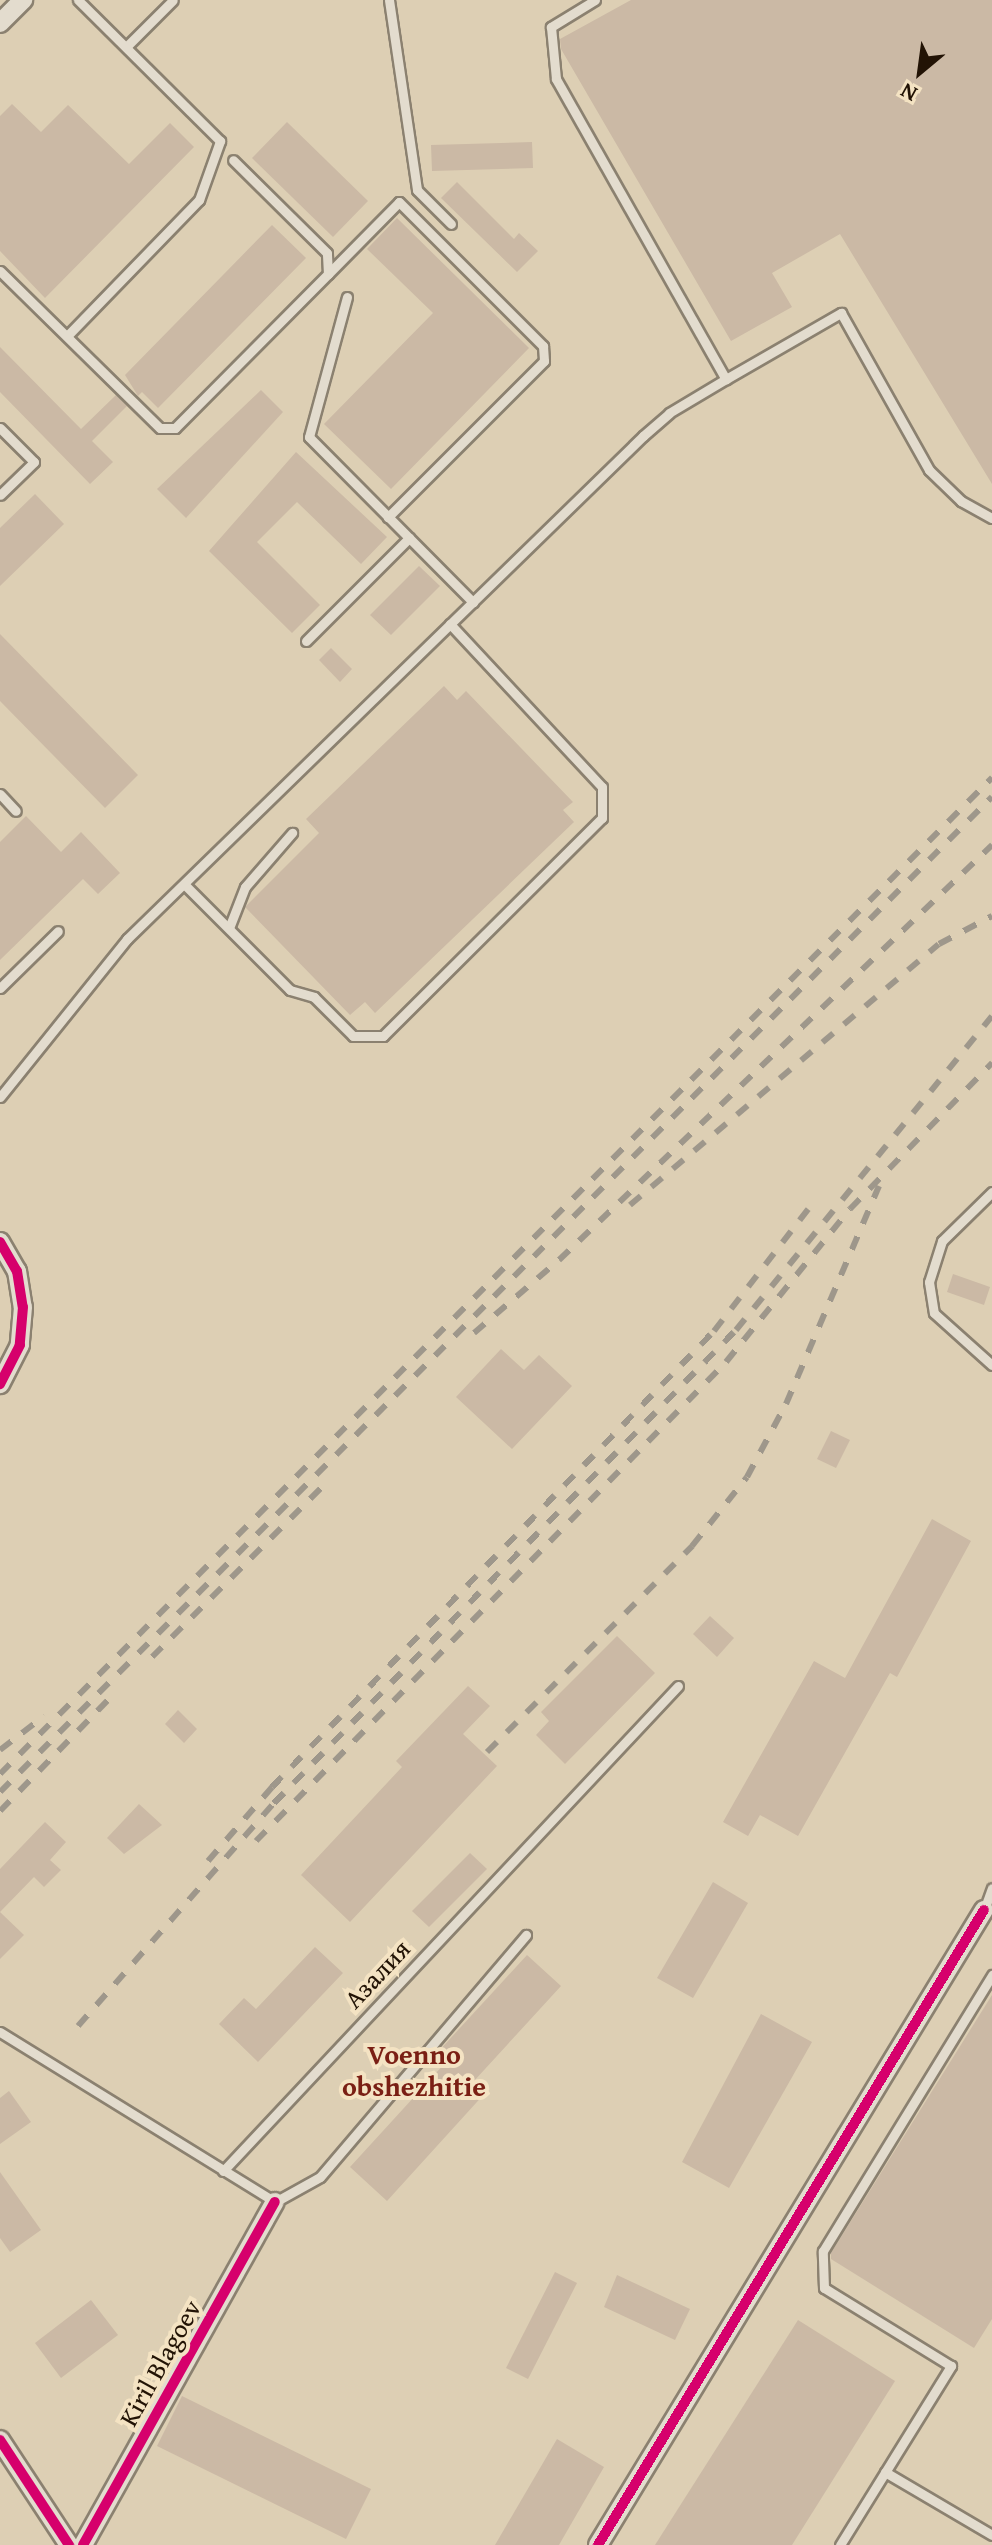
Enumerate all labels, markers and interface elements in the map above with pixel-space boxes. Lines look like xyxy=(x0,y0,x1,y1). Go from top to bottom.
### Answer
north arrow xyxy=(880,32,960,112)
text: N xyxy=(894,75,923,111)
street label: Азалия xyxy=(338,1933,416,2015)
district label: Voenno obshezhitie xyxy=(342,2037,486,2103)
street label: Kiril Blagoev xyxy=(113,2294,207,2432)

